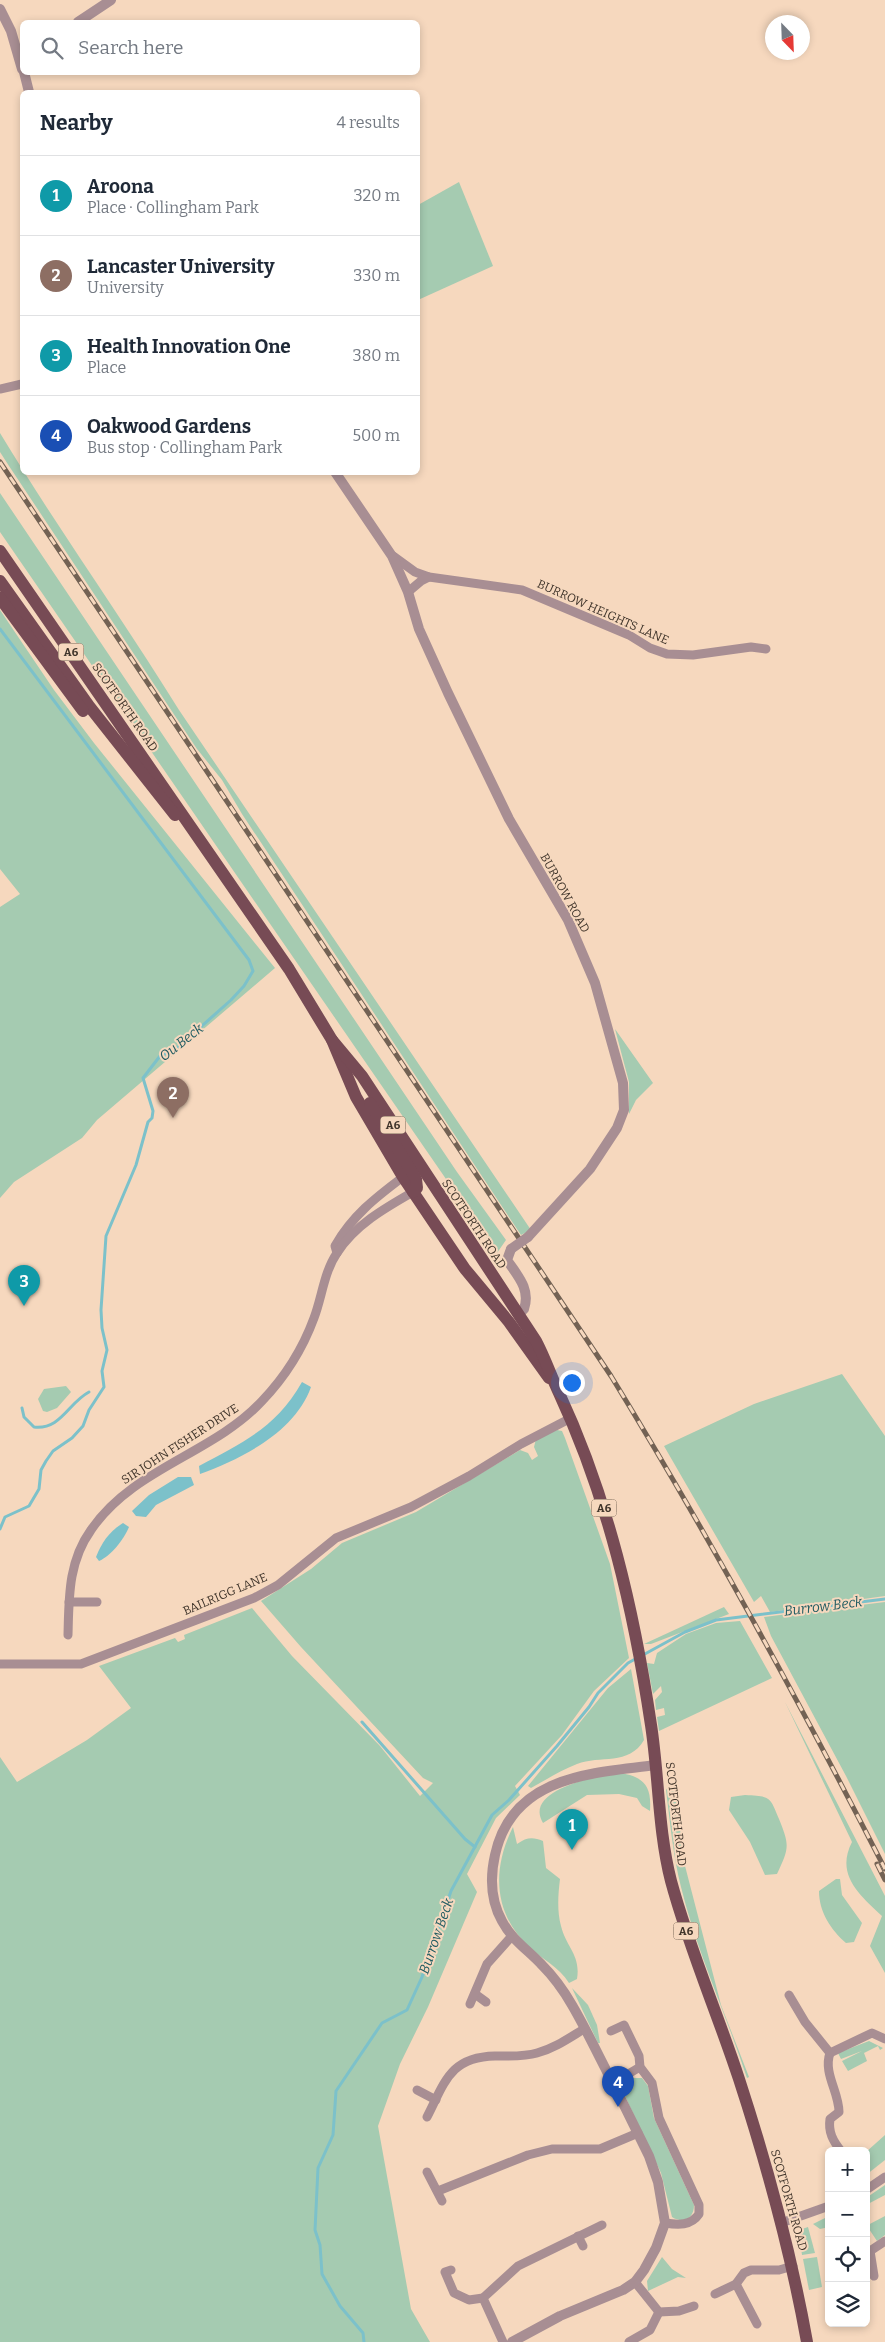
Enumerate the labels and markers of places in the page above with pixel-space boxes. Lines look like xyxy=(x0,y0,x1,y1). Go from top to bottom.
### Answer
pin: 2 xyxy=(157,1077,189,1118)
pin: 3 xyxy=(8,1265,40,1306)
pin: 1 xyxy=(556,1809,588,1850)
pin: 4 xyxy=(602,2066,634,2107)

